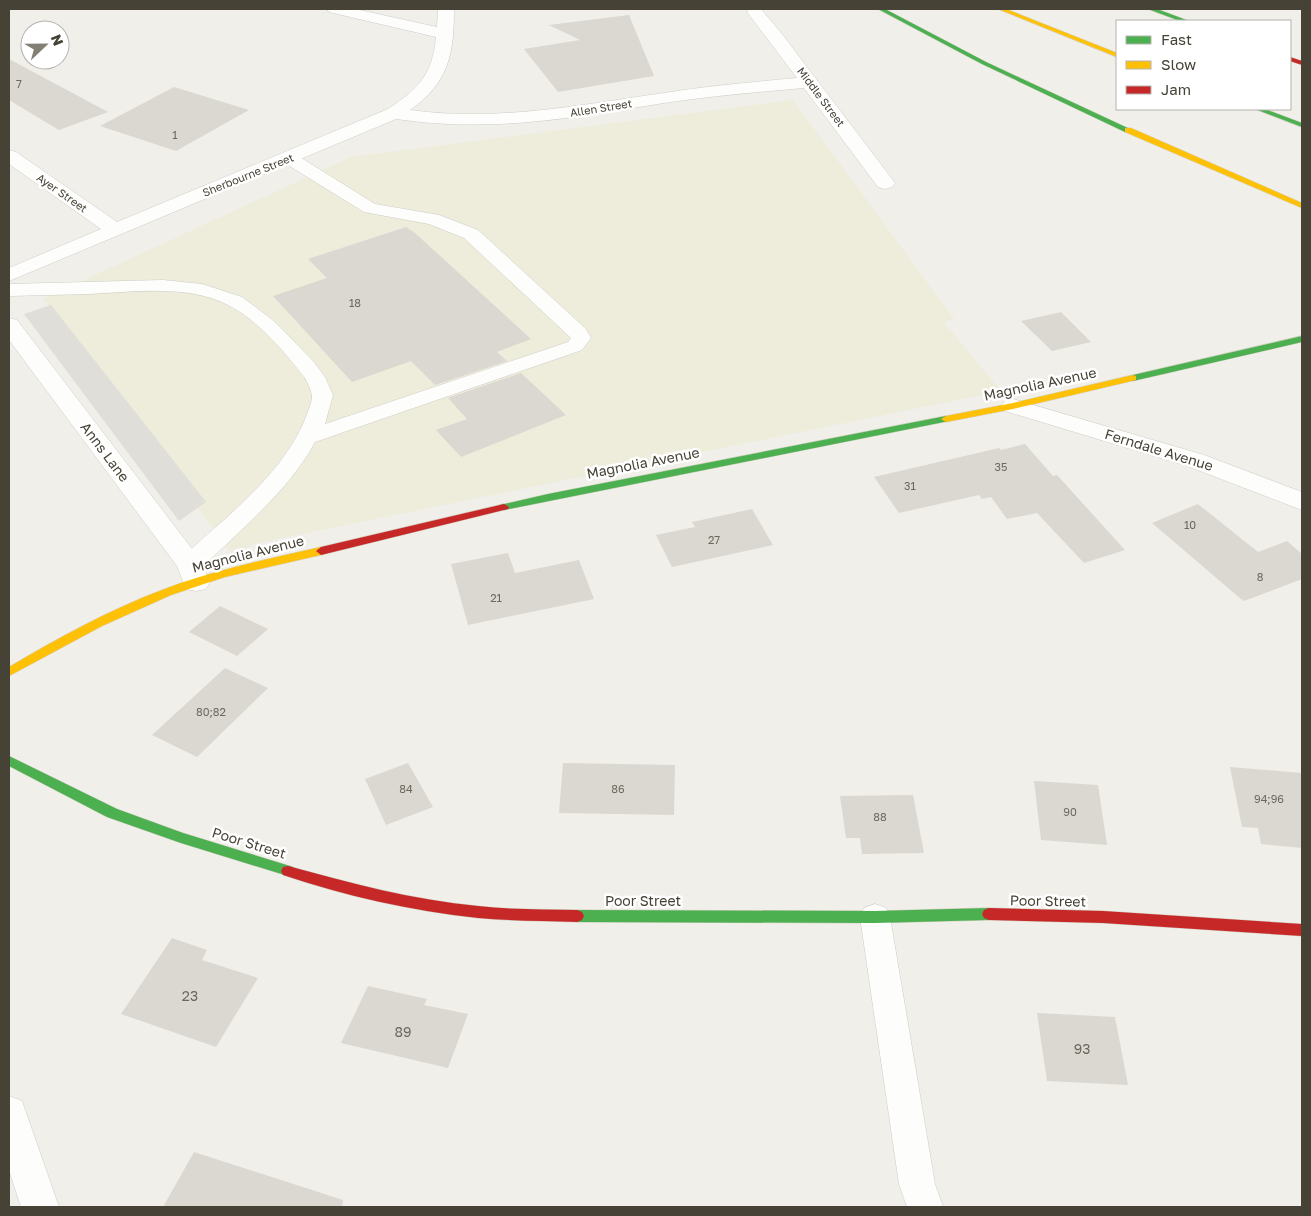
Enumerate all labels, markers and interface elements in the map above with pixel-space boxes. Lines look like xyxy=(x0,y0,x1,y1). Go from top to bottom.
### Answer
north arrow xyxy=(20,20,70,70)
legend xyxy=(1116,20,1291,110)
text: Fast xyxy=(1161,30,1192,48)
text: N xyxy=(48,32,67,48)
text: Slow xyxy=(1161,55,1196,73)
street label: Middle Street xyxy=(795,64,848,129)
house number: 7 xyxy=(16,77,22,90)
text: Jam xyxy=(1161,80,1191,98)
street label: Allen Street xyxy=(569,96,633,119)
house number: 1 xyxy=(172,128,178,141)
street label: Sherbourne Street xyxy=(200,150,295,199)
street label: Ayer Street xyxy=(35,170,90,215)
house number: 18 xyxy=(349,296,361,309)
street label: Magnolia Avenue xyxy=(982,363,1098,404)
street label: Anns Lane xyxy=(77,419,133,485)
street label: Ferndale Avenue xyxy=(1103,425,1215,474)
street label: Magnolia Avenue xyxy=(585,443,701,482)
house number: 35 xyxy=(995,460,1007,473)
house number: 31 xyxy=(904,479,916,492)
house number: 10 xyxy=(1184,518,1196,531)
street label: Magnolia Avenue xyxy=(190,531,306,576)
house number: 27 xyxy=(708,533,720,546)
house number: 8 xyxy=(1257,570,1264,583)
house number: 21 xyxy=(490,591,502,604)
house number: 80;82 xyxy=(196,705,226,718)
house number: 84 xyxy=(399,782,413,795)
house number: 86 xyxy=(611,782,625,795)
house number: 94;96 xyxy=(1254,792,1284,805)
house number: 90 xyxy=(1063,805,1077,818)
house number: 88 xyxy=(873,810,887,823)
street label: Poor Street xyxy=(210,823,288,862)
street label: Poor Street xyxy=(1010,891,1086,910)
street label: Poor Street xyxy=(605,892,681,909)
house number: 23 xyxy=(182,987,198,1004)
house number: 89 xyxy=(394,1023,412,1040)
house number: 93 xyxy=(1074,1040,1090,1057)

